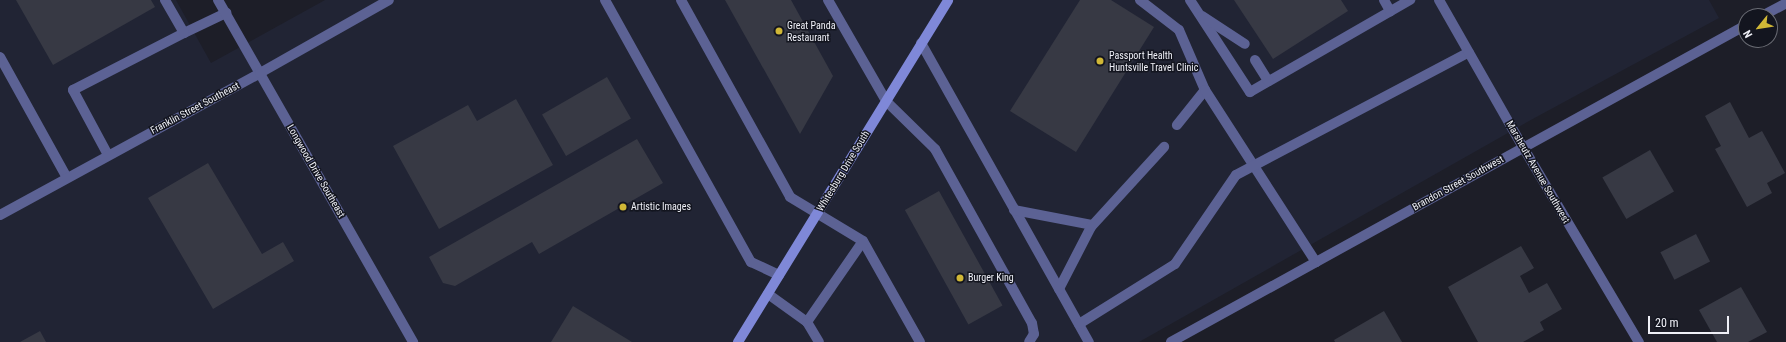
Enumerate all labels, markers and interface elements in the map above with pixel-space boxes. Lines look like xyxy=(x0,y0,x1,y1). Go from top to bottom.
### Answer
north arrow xyxy=(1738,8,1778,48)
place label: Great Panda Restaurant xyxy=(787,19,835,42)
marker: Great Panda Restaurant xyxy=(774,26,784,36)
text: N xyxy=(1741,28,1755,40)
place label: Passport Health Huntsville Travel Clinic xyxy=(1109,49,1198,72)
marker: Passport Health Huntsville Travel Clinic xyxy=(1094,55,1106,67)
street label: Franklin Street Southeast xyxy=(148,79,242,137)
street label: Marsheutz Avenue Southwest xyxy=(1504,119,1572,225)
street label: Longwood Drive Southeast xyxy=(284,122,348,220)
street label: Whitesburg Drive South xyxy=(814,128,872,214)
street label: Brandon Street Southwest xyxy=(1410,153,1506,213)
place label: Artistic Images xyxy=(631,201,691,213)
marker: Artistic Images xyxy=(618,202,628,212)
place label: Burger King xyxy=(968,272,1014,284)
marker: Burger King xyxy=(955,273,965,283)
scale bar xyxy=(1650,308,1731,334)
text: 20 m xyxy=(1655,316,1679,330)

